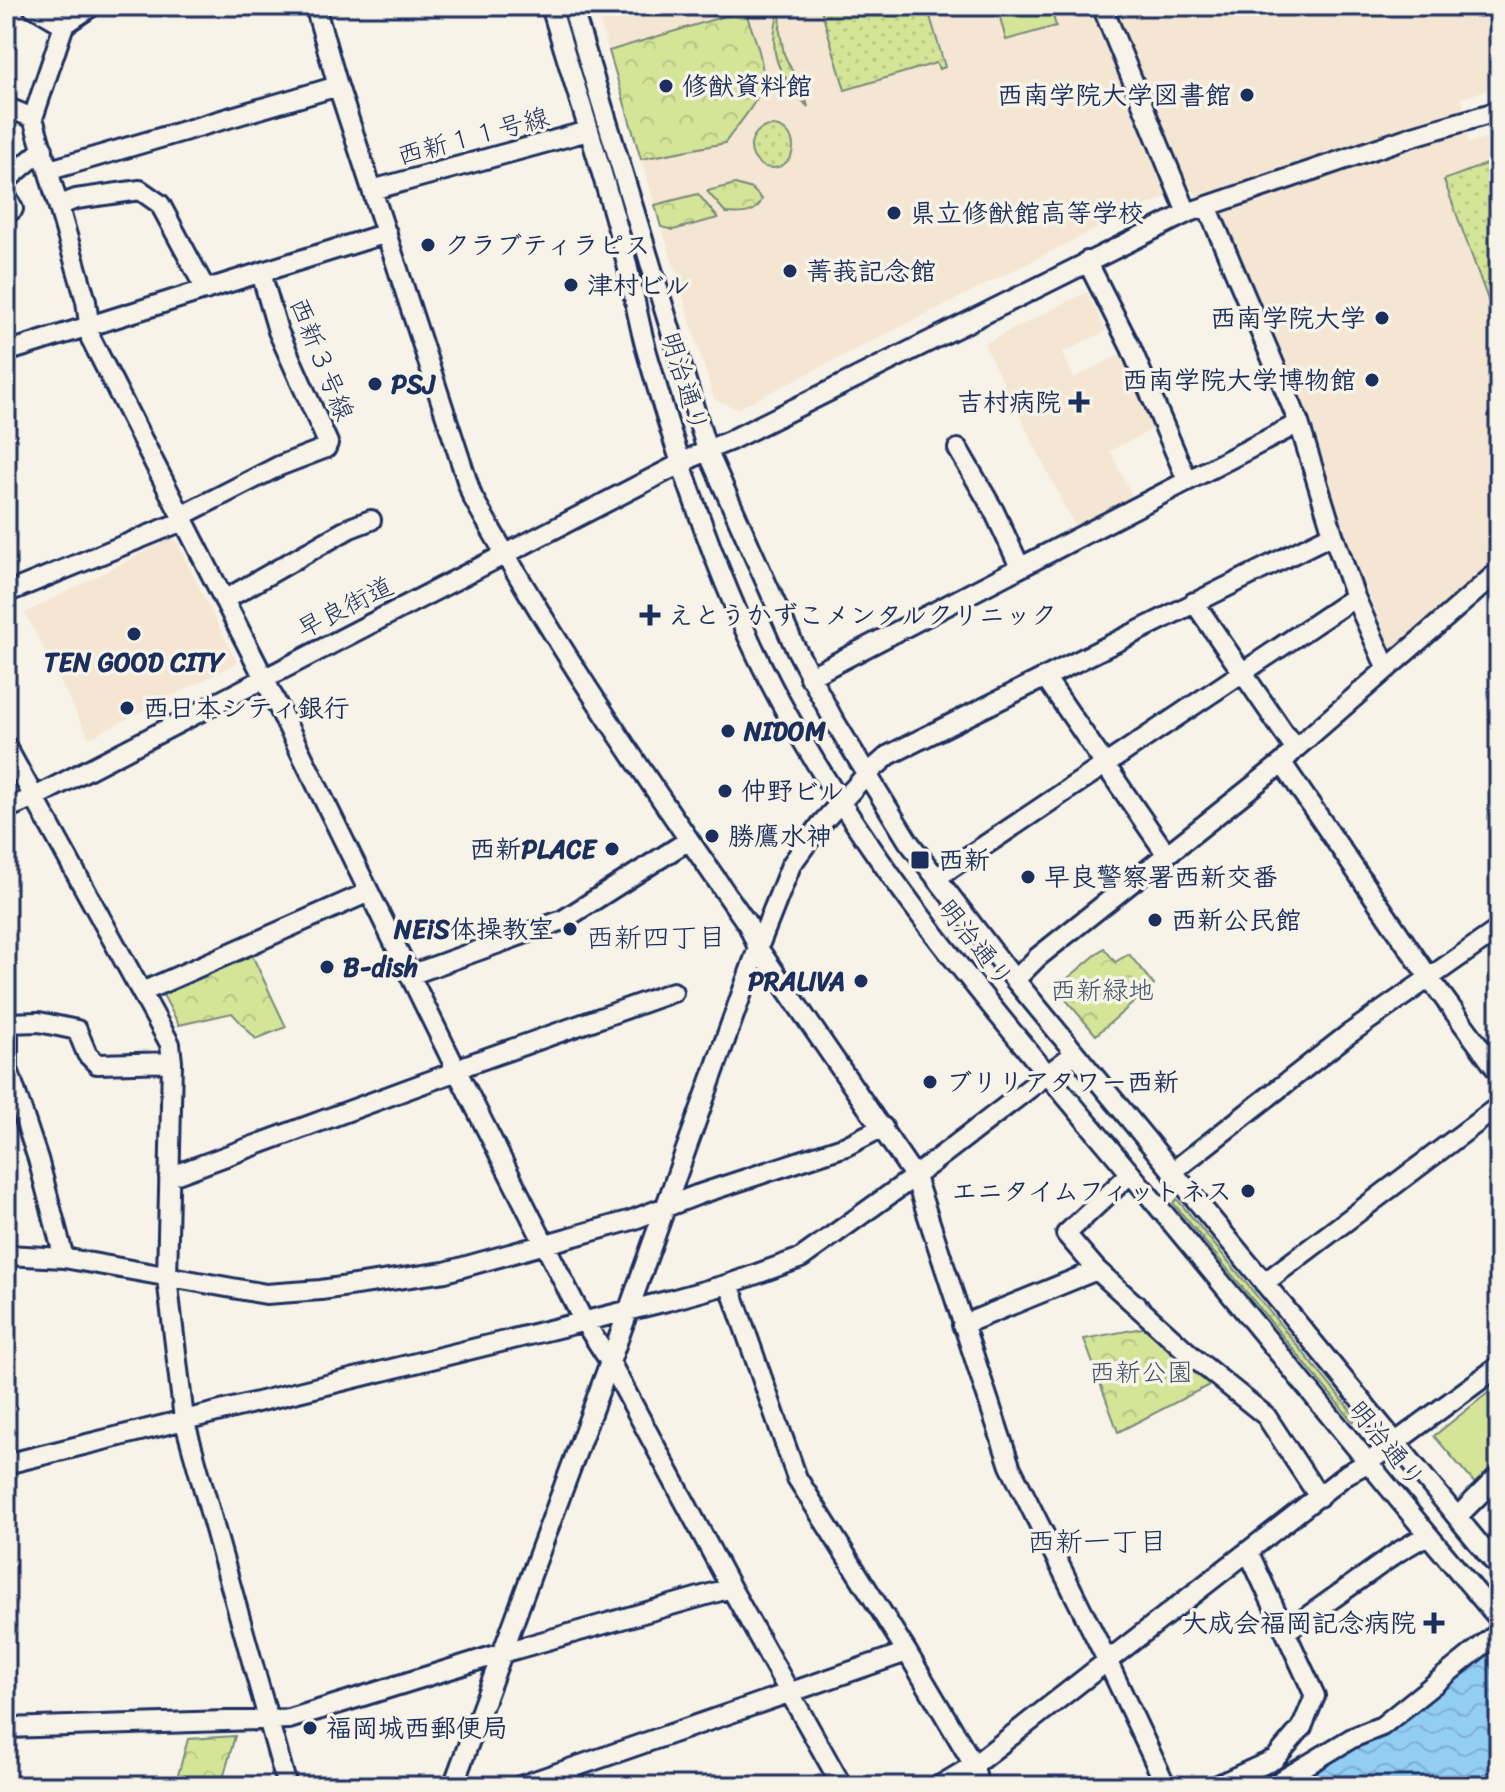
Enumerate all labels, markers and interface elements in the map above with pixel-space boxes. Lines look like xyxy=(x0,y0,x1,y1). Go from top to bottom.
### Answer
place label: 修猷資料館 xyxy=(682,63,812,109)
place label: 西南学院大学図書館 xyxy=(997,72,1231,118)
marker: 修猷資料館 xyxy=(657,77,675,95)
marker: 西南学院大学図書館 xyxy=(1238,86,1256,104)
street label: 西新１１号線 xyxy=(392,94,554,178)
place label: 県立修猷館高等学校 xyxy=(910,190,1144,236)
marker: 県立修猷館高等学校 xyxy=(885,204,903,222)
place label: クラブティラピス xyxy=(444,222,650,268)
marker: クラブティラピス xyxy=(419,236,437,254)
place label: 菁莪記念館 xyxy=(806,248,936,294)
place label: 津村ビル xyxy=(587,262,690,308)
marker: 菁莪記念館 xyxy=(781,262,799,280)
marker: 津村ビル xyxy=(562,276,580,294)
street label: 西新３号線 xyxy=(276,290,368,428)
place label: 西南学院大学 xyxy=(1210,295,1366,341)
marker: 西南学院大学 xyxy=(1373,309,1391,327)
street label: 明治通り xyxy=(648,326,722,438)
place label: 西南学院大学博物館 xyxy=(1122,357,1356,403)
place label: PSJ xyxy=(391,361,436,407)
marker: 西南学院大学博物館 xyxy=(1363,371,1381,389)
marker: PSJ xyxy=(366,375,384,393)
place label: 吉村病院 xyxy=(957,379,1061,425)
marker: 吉村病院 xyxy=(1068,391,1090,413)
street label: 早良街道 xyxy=(288,563,402,651)
place label: えとうかずこメンタルクリニック xyxy=(668,592,1057,638)
marker: えとうかずこメンタルクリニック xyxy=(639,604,661,626)
marker: TEN GOOD CITY xyxy=(125,625,143,643)
place label: TEN GOOD CITY xyxy=(44,639,227,685)
place label: 西日本シティ銀行 xyxy=(143,685,349,731)
marker: 西日本シティ銀行 xyxy=(118,699,136,717)
place label: NIDOM xyxy=(743,708,826,754)
marker: NIDOM xyxy=(719,722,737,740)
place label: 仲野ビル xyxy=(741,768,844,814)
marker: 仲野ビル xyxy=(716,782,734,800)
place label: 勝鷹水神 xyxy=(728,813,832,859)
place label: 西新PLACE xyxy=(469,826,599,872)
marker: 勝鷹水神 xyxy=(703,827,721,845)
place label: 西新 xyxy=(938,837,990,883)
marker: 西新PLACE xyxy=(603,840,621,858)
marker: 西新 xyxy=(909,849,931,871)
place label: 早良警察署西新交番 xyxy=(1044,854,1278,900)
marker: 早良警察署西新交番 xyxy=(1019,868,1037,886)
street label: 明治通り xyxy=(926,888,1026,998)
place label: 西新公民館 xyxy=(1171,897,1301,943)
place label: NEiS体操教室 xyxy=(393,906,554,952)
marker: 西新公民館 xyxy=(1146,911,1164,929)
district label: 西新四丁目 xyxy=(586,913,726,962)
marker: NEiS体操教室 xyxy=(561,920,579,938)
place label: B-dish xyxy=(343,944,418,990)
marker: B-dish xyxy=(318,958,336,976)
place label: PRALIVA xyxy=(748,958,845,1004)
park label: 西新緑地 xyxy=(1050,967,1154,1013)
marker: PRALIVA xyxy=(852,972,870,990)
place label: ブリリアタワー西新 xyxy=(946,1059,1179,1105)
marker: ブリリアタワー西新 xyxy=(921,1073,939,1091)
place label: エニタイムフィットネス xyxy=(951,1168,1232,1214)
marker: エニタイムフィットネス xyxy=(1239,1182,1257,1200)
park label: 西新公園 xyxy=(1089,1349,1193,1395)
street label: 明治通り xyxy=(1336,1389,1438,1499)
district label: 西新一丁目 xyxy=(1027,1517,1167,1566)
place label: 大成会福岡記念病院 xyxy=(1182,1600,1416,1646)
marker: 大成会福岡記念病院 xyxy=(1423,1612,1445,1634)
place label: 福岡城西郵便局 xyxy=(326,1705,508,1751)
marker: 福岡城西郵便局 xyxy=(301,1719,319,1737)

